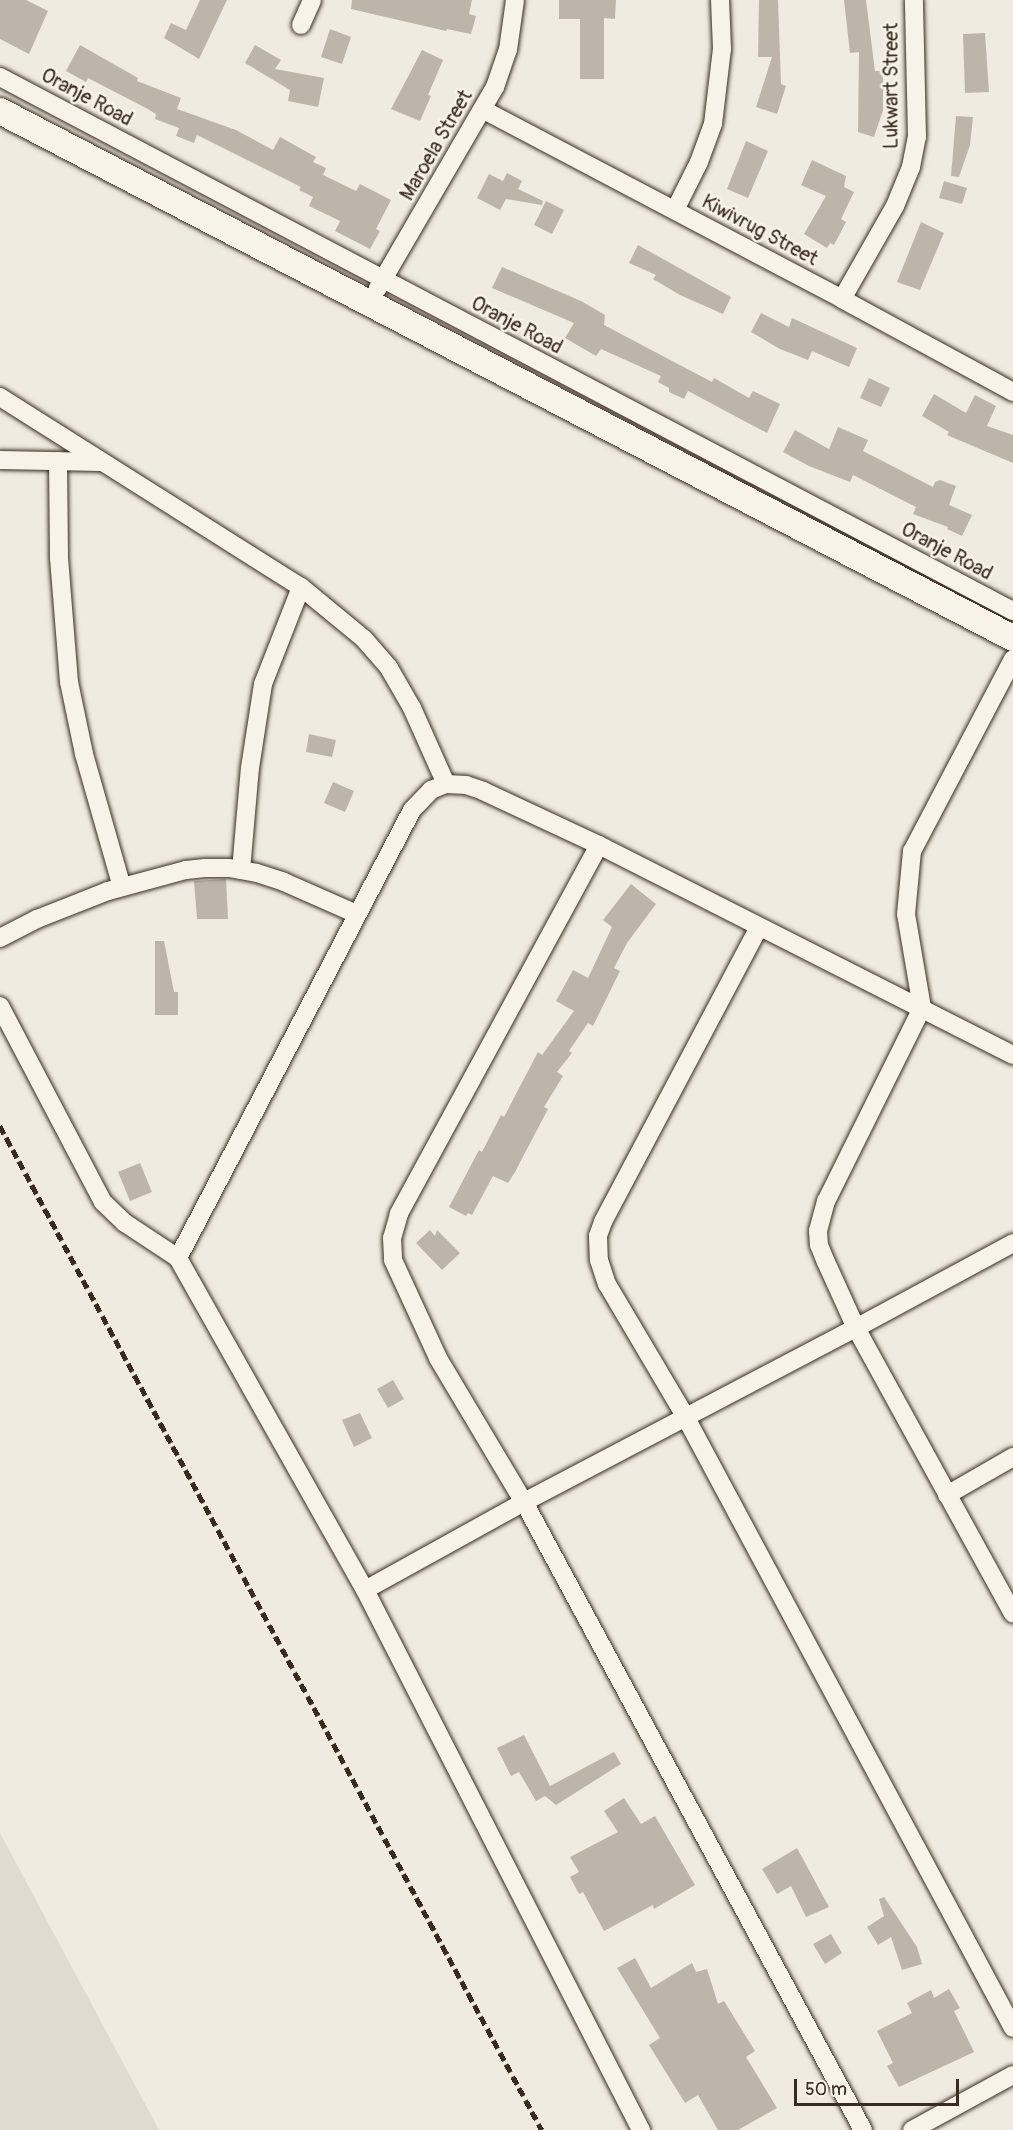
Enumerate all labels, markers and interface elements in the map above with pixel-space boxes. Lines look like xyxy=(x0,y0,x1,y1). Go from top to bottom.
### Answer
street label: Lukwart Street xyxy=(879,23,903,149)
street label: Oranje Road xyxy=(37,63,137,131)
street label: Maroela Street xyxy=(395,85,477,205)
street label: Kiwivrug Street xyxy=(698,189,822,271)
street label: Oranje Road xyxy=(467,291,567,359)
street label: Oranje Road xyxy=(897,517,997,585)
scale bar xyxy=(797,2067,962,2105)
text: 50 m xyxy=(805,2078,847,2101)

